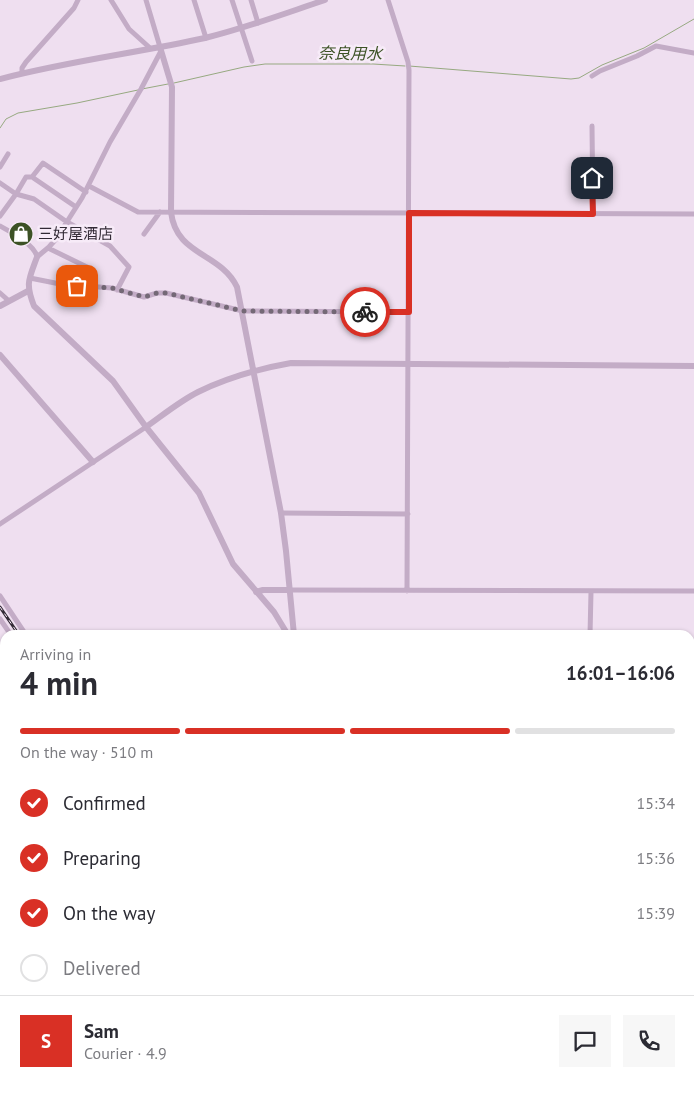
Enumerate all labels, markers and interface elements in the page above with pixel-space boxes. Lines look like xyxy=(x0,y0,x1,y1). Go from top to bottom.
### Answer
water label: 奈良用水 xyxy=(318,42,384,64)
pin xyxy=(571,157,613,199)
icon: home xyxy=(578,164,606,192)
shop icon: 三好屋酒店 xyxy=(8,221,34,247)
place label: 三好屋酒店 xyxy=(38,224,113,243)
pin xyxy=(56,265,98,307)
icon: bag xyxy=(63,272,91,300)
courier xyxy=(340,287,390,337)
icon: bike xyxy=(351,298,379,326)
text: Arriving in xyxy=(20,644,91,664)
text: 16:01–16:06 xyxy=(566,661,675,685)
text: 4 min xyxy=(20,662,98,704)
text: On the way · 510 m xyxy=(20,742,153,762)
icon: check xyxy=(20,789,48,817)
text: Confirmed xyxy=(63,791,146,815)
text: 15:34 xyxy=(637,793,675,813)
icon: check xyxy=(20,844,48,872)
text: Preparing xyxy=(63,846,141,870)
text: 15:36 xyxy=(637,848,675,868)
icon: check xyxy=(20,899,48,927)
text: On the way xyxy=(63,901,155,925)
text: 15:39 xyxy=(637,903,675,923)
text: Delivered xyxy=(63,956,141,980)
button: chat xyxy=(559,1015,611,1067)
button: phone xyxy=(623,1015,675,1067)
text: Sam xyxy=(84,1019,119,1043)
text: S xyxy=(41,1029,51,1053)
text: Courier · 4.9 xyxy=(84,1043,167,1063)

